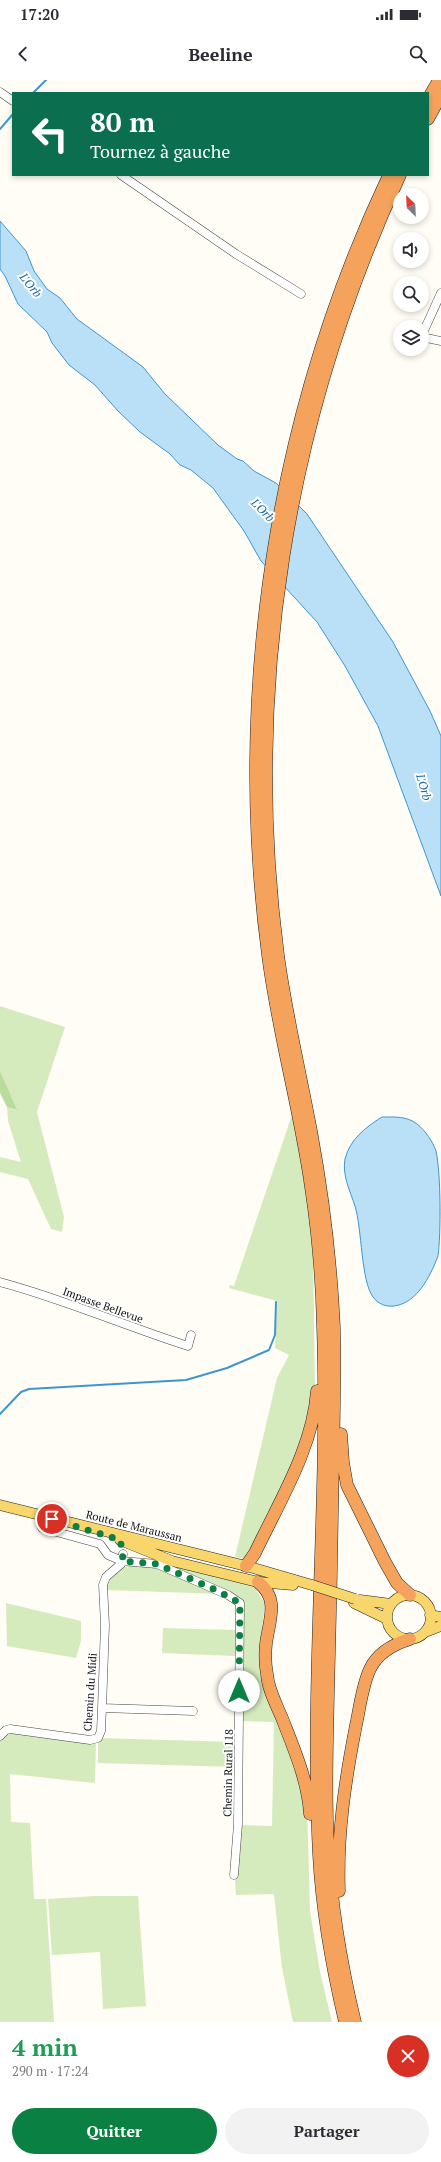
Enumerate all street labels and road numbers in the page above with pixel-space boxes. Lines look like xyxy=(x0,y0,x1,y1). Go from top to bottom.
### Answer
street label: Impasse Bellevue xyxy=(61,1284,146,1326)
street label: Route de Maraussan xyxy=(84,1507,184,1545)
street label: Chemin du Midi xyxy=(80,1652,100,1732)
street label: Chemin Rural 118 xyxy=(220,1729,236,1817)

